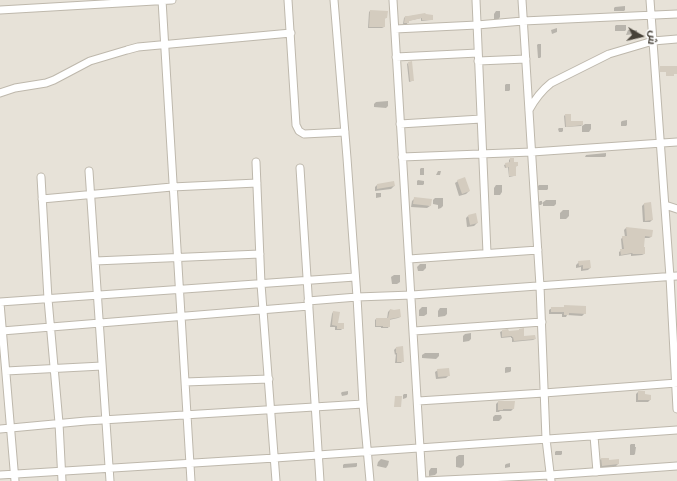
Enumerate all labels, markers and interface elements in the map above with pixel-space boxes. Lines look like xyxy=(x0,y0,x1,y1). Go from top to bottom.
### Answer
north arrow xyxy=(621,16,661,56)
text: ش xyxy=(646,30,661,46)

